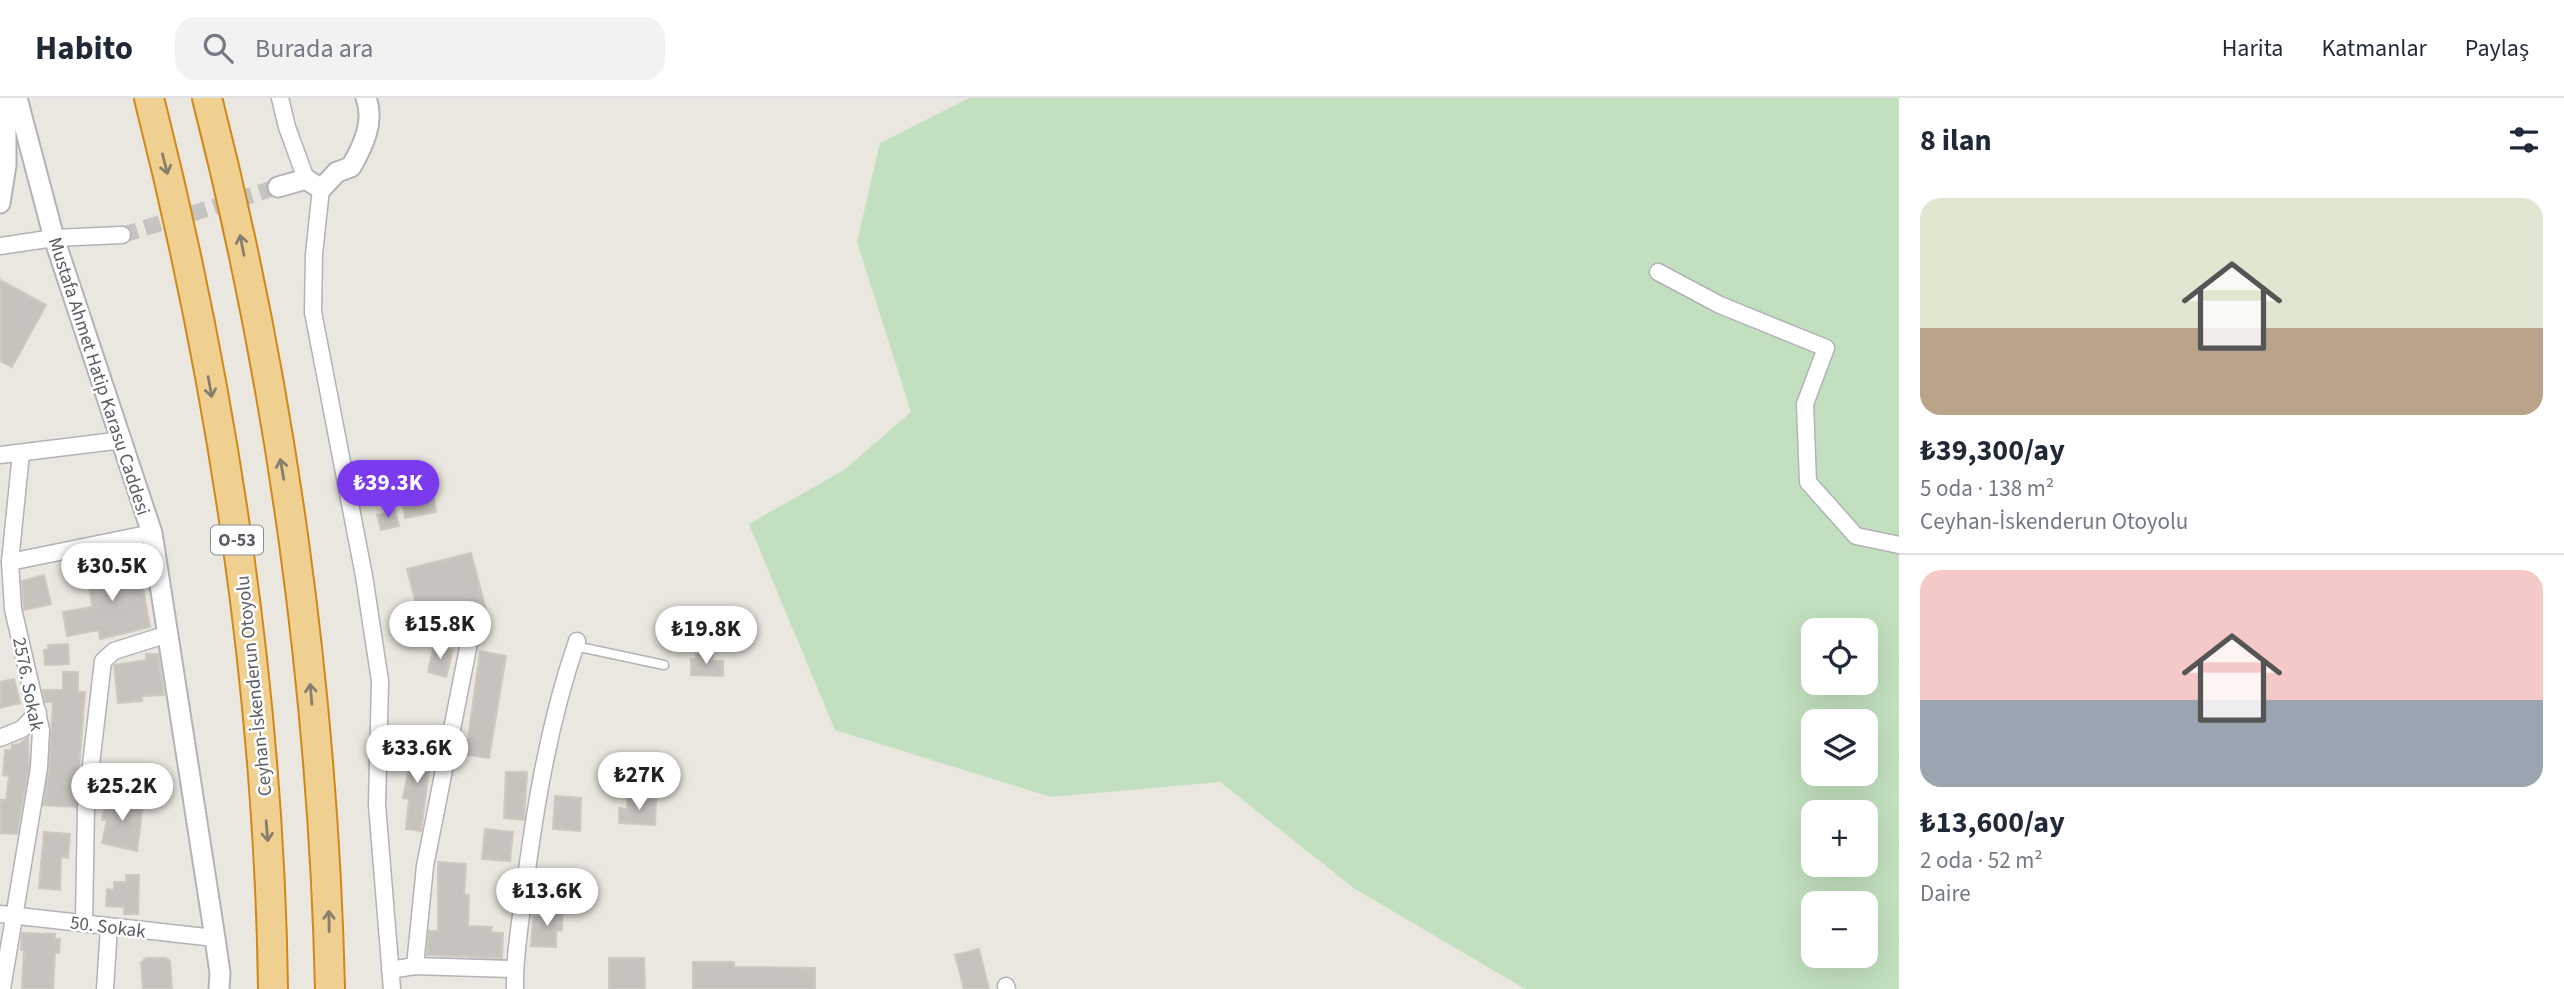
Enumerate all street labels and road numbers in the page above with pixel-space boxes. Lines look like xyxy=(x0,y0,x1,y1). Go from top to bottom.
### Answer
street label: Mustafa Ahmet Hatip Karasu Caddesi xyxy=(41,234,156,519)
road number: O-53 xyxy=(211,526,263,555)
street label: Ceyhan-İskenderun Otoyolu xyxy=(229,574,280,797)
street label: 2576. Sokak xyxy=(5,635,50,734)
street label: 50. Sokak xyxy=(68,909,148,946)

